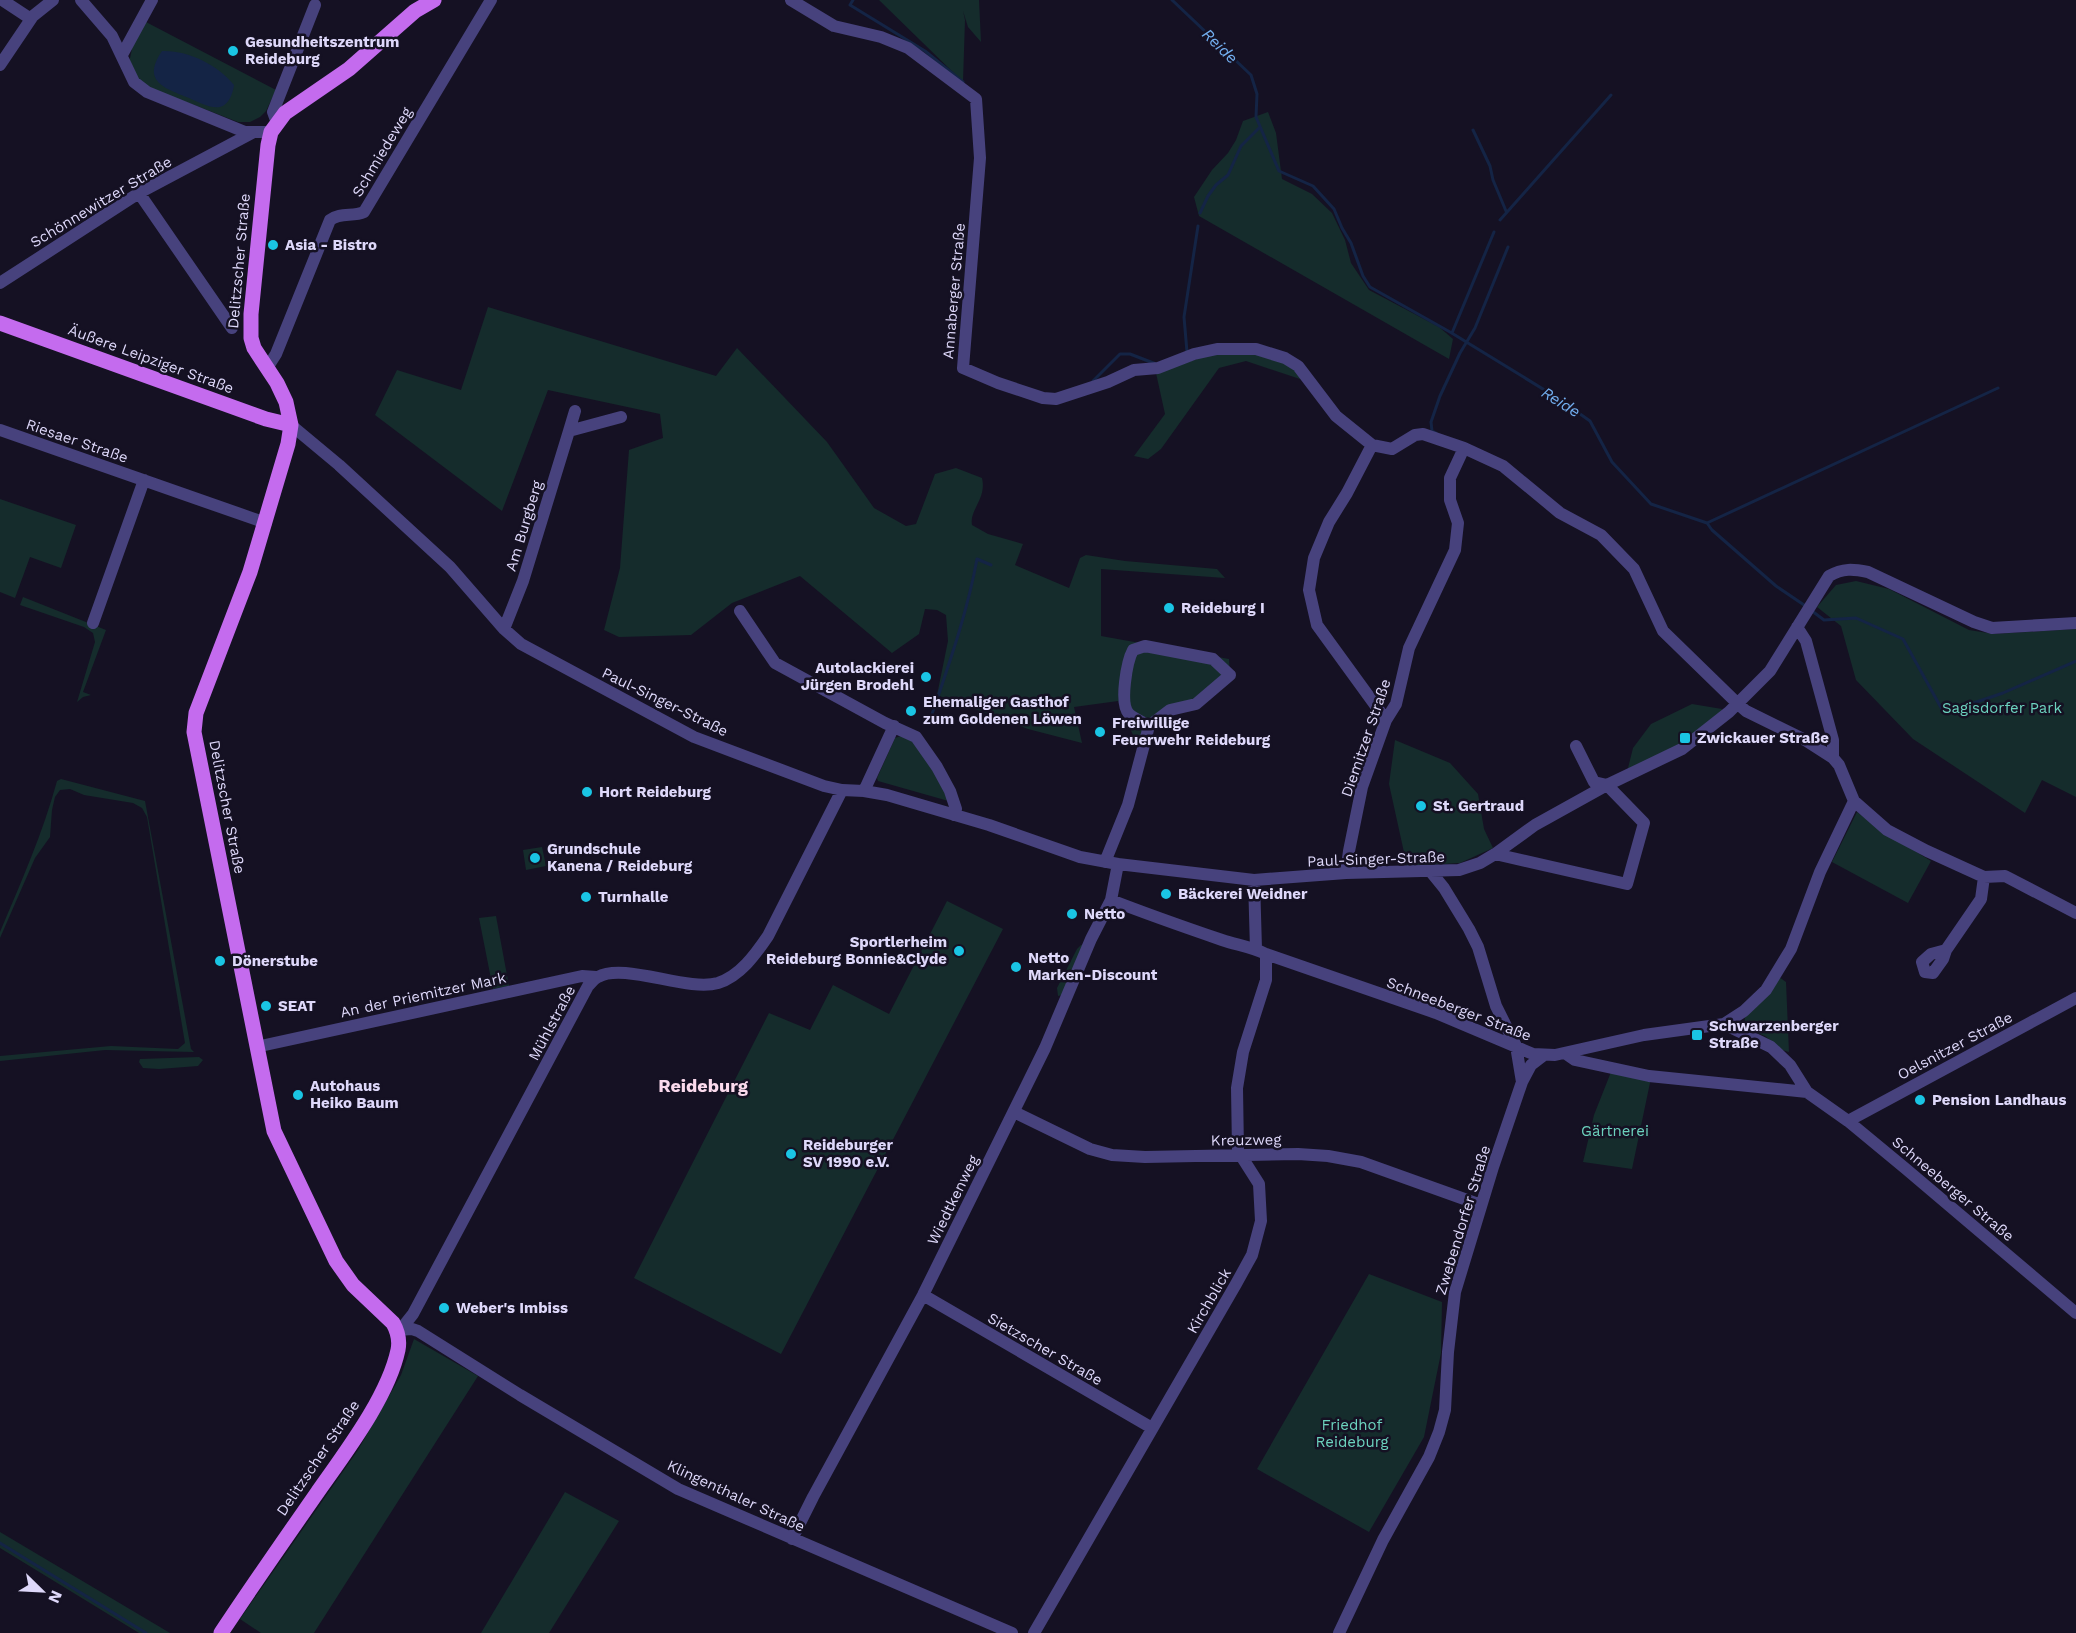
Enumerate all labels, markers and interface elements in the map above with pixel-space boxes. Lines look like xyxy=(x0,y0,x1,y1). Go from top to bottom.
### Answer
water label: Reide xyxy=(1198,25,1242,67)
place label: Gesundheitszentrum Reideburg xyxy=(245,33,399,68)
marker: Gesundheitszentrum Reideburg xyxy=(226,44,240,58)
street label: Schmiedeweg xyxy=(348,104,416,200)
street label: Schönnewitzer Straße xyxy=(27,153,175,251)
street label: Delitzscher Straße xyxy=(224,193,254,329)
street label: Annaberger Straße xyxy=(939,222,969,360)
place label: Asia - Bistro xyxy=(285,236,377,254)
marker: Asia - Bistro xyxy=(266,238,280,252)
street label: Äußere Leipziger Straße xyxy=(66,321,236,397)
water label: Reide xyxy=(1538,383,1584,421)
street label: Riesaer Straße xyxy=(24,415,130,467)
street label: Am Burgberg xyxy=(502,478,546,574)
place label: Reideburg I xyxy=(1181,599,1265,617)
marker: Reideburg I xyxy=(1162,601,1176,615)
place label: Autolackierei Jürgen Brodehl xyxy=(801,659,914,694)
street label: Paul-Singer-Straße xyxy=(599,664,731,740)
marker: Autolackierei Jürgen Brodehl xyxy=(919,670,933,684)
street label: Diemitzer Straße xyxy=(1337,677,1395,799)
place label: Ehemaliger Gasthof zum Goldenen Löwen xyxy=(923,693,1082,728)
park label: Sagisdorfer Park xyxy=(1942,699,2062,717)
marker: Ehemaliger Gasthof zum Goldenen Löwen xyxy=(904,704,918,718)
place label: Freiwillige Feuerwehr Reideburg xyxy=(1112,714,1271,749)
marker: Freiwillige Feuerwehr Reideburg xyxy=(1093,725,1107,739)
place label: Zwickauer Straße xyxy=(1697,729,1829,747)
marker: Zwickauer Straße xyxy=(1678,731,1692,745)
street label: Delitzscher Straße xyxy=(205,739,249,875)
place label: Hort Reideburg xyxy=(599,783,712,801)
marker: Hort Reideburg xyxy=(580,785,594,799)
place label: St. Gertraud xyxy=(1433,797,1524,815)
marker: St. Gertraud xyxy=(1414,799,1428,813)
place label: Grundschule Kanena / Reideburg xyxy=(547,840,693,875)
street label: Paul-Singer-Straße xyxy=(1307,848,1445,870)
marker: Grundschule Kanena / Reideburg xyxy=(528,851,542,865)
place label: Bäckerei Weidner xyxy=(1178,885,1308,903)
marker: Bäckerei Weidner xyxy=(1159,887,1173,901)
place label: Turnhalle xyxy=(598,888,669,906)
marker: Turnhalle xyxy=(579,890,593,904)
place label: Netto xyxy=(1084,905,1125,923)
marker: Netto xyxy=(1065,907,1079,921)
place label: Sportlerheim Reideburg Bonnie&Clyde xyxy=(766,933,947,968)
marker: Sportlerheim Reideburg Bonnie&Clyde xyxy=(952,944,966,958)
place label: Netto Marken-Discount xyxy=(1028,949,1158,984)
place label: Dönerstube xyxy=(232,952,318,970)
marker: Dönerstube xyxy=(213,954,227,968)
marker: Netto Marken-Discount xyxy=(1009,960,1023,974)
street label: An der Priemitzer Mark xyxy=(338,969,508,1021)
street label: Schneeberger Straße xyxy=(1384,973,1534,1045)
street label: Mühlstraße xyxy=(525,982,579,1064)
place label: SEAT xyxy=(278,997,316,1015)
marker: SEAT xyxy=(259,999,273,1013)
street label: Oelsnitzer Straße xyxy=(1894,1008,2016,1084)
place label: Schwarzenberger Straße xyxy=(1709,1017,1839,1052)
marker: Schwarzenberger Straße xyxy=(1690,1028,1704,1042)
district label: Reideburg xyxy=(658,1075,749,1096)
place label: Autohaus Heiko Baum xyxy=(310,1077,399,1112)
marker: Autohaus Heiko Baum xyxy=(291,1088,305,1102)
place label: Pension Landhaus xyxy=(1932,1091,2066,1109)
marker: Pension Landhaus xyxy=(1913,1093,1927,1107)
park label: Gärtnerei xyxy=(1581,1122,1649,1140)
street label: Kreuzweg xyxy=(1211,1130,1281,1150)
street label: Schneeberger Straße xyxy=(1888,1133,2018,1245)
place label: Reideburger SV 1990 e.V. xyxy=(803,1136,893,1171)
street label: Zwebendorfer Straße xyxy=(1432,1143,1494,1297)
marker: Reideburger SV 1990 e.V. xyxy=(784,1147,798,1161)
street label: Wiedtkenweg xyxy=(923,1152,983,1248)
street label: Kirchblick xyxy=(1183,1265,1235,1337)
place label: Weber's Imbiss xyxy=(456,1299,568,1317)
marker: Weber's Imbiss xyxy=(437,1301,451,1315)
street label: Sietzscher Straße xyxy=(984,1309,1106,1389)
street label: Delitzscher Straße xyxy=(273,1397,363,1519)
park label: Friedhof Reideburg xyxy=(1316,1416,1388,1451)
street label: Klingenthaler Straße xyxy=(664,1456,808,1536)
north arrow xyxy=(12,1561,72,1621)
text: N xyxy=(44,1588,66,1606)

